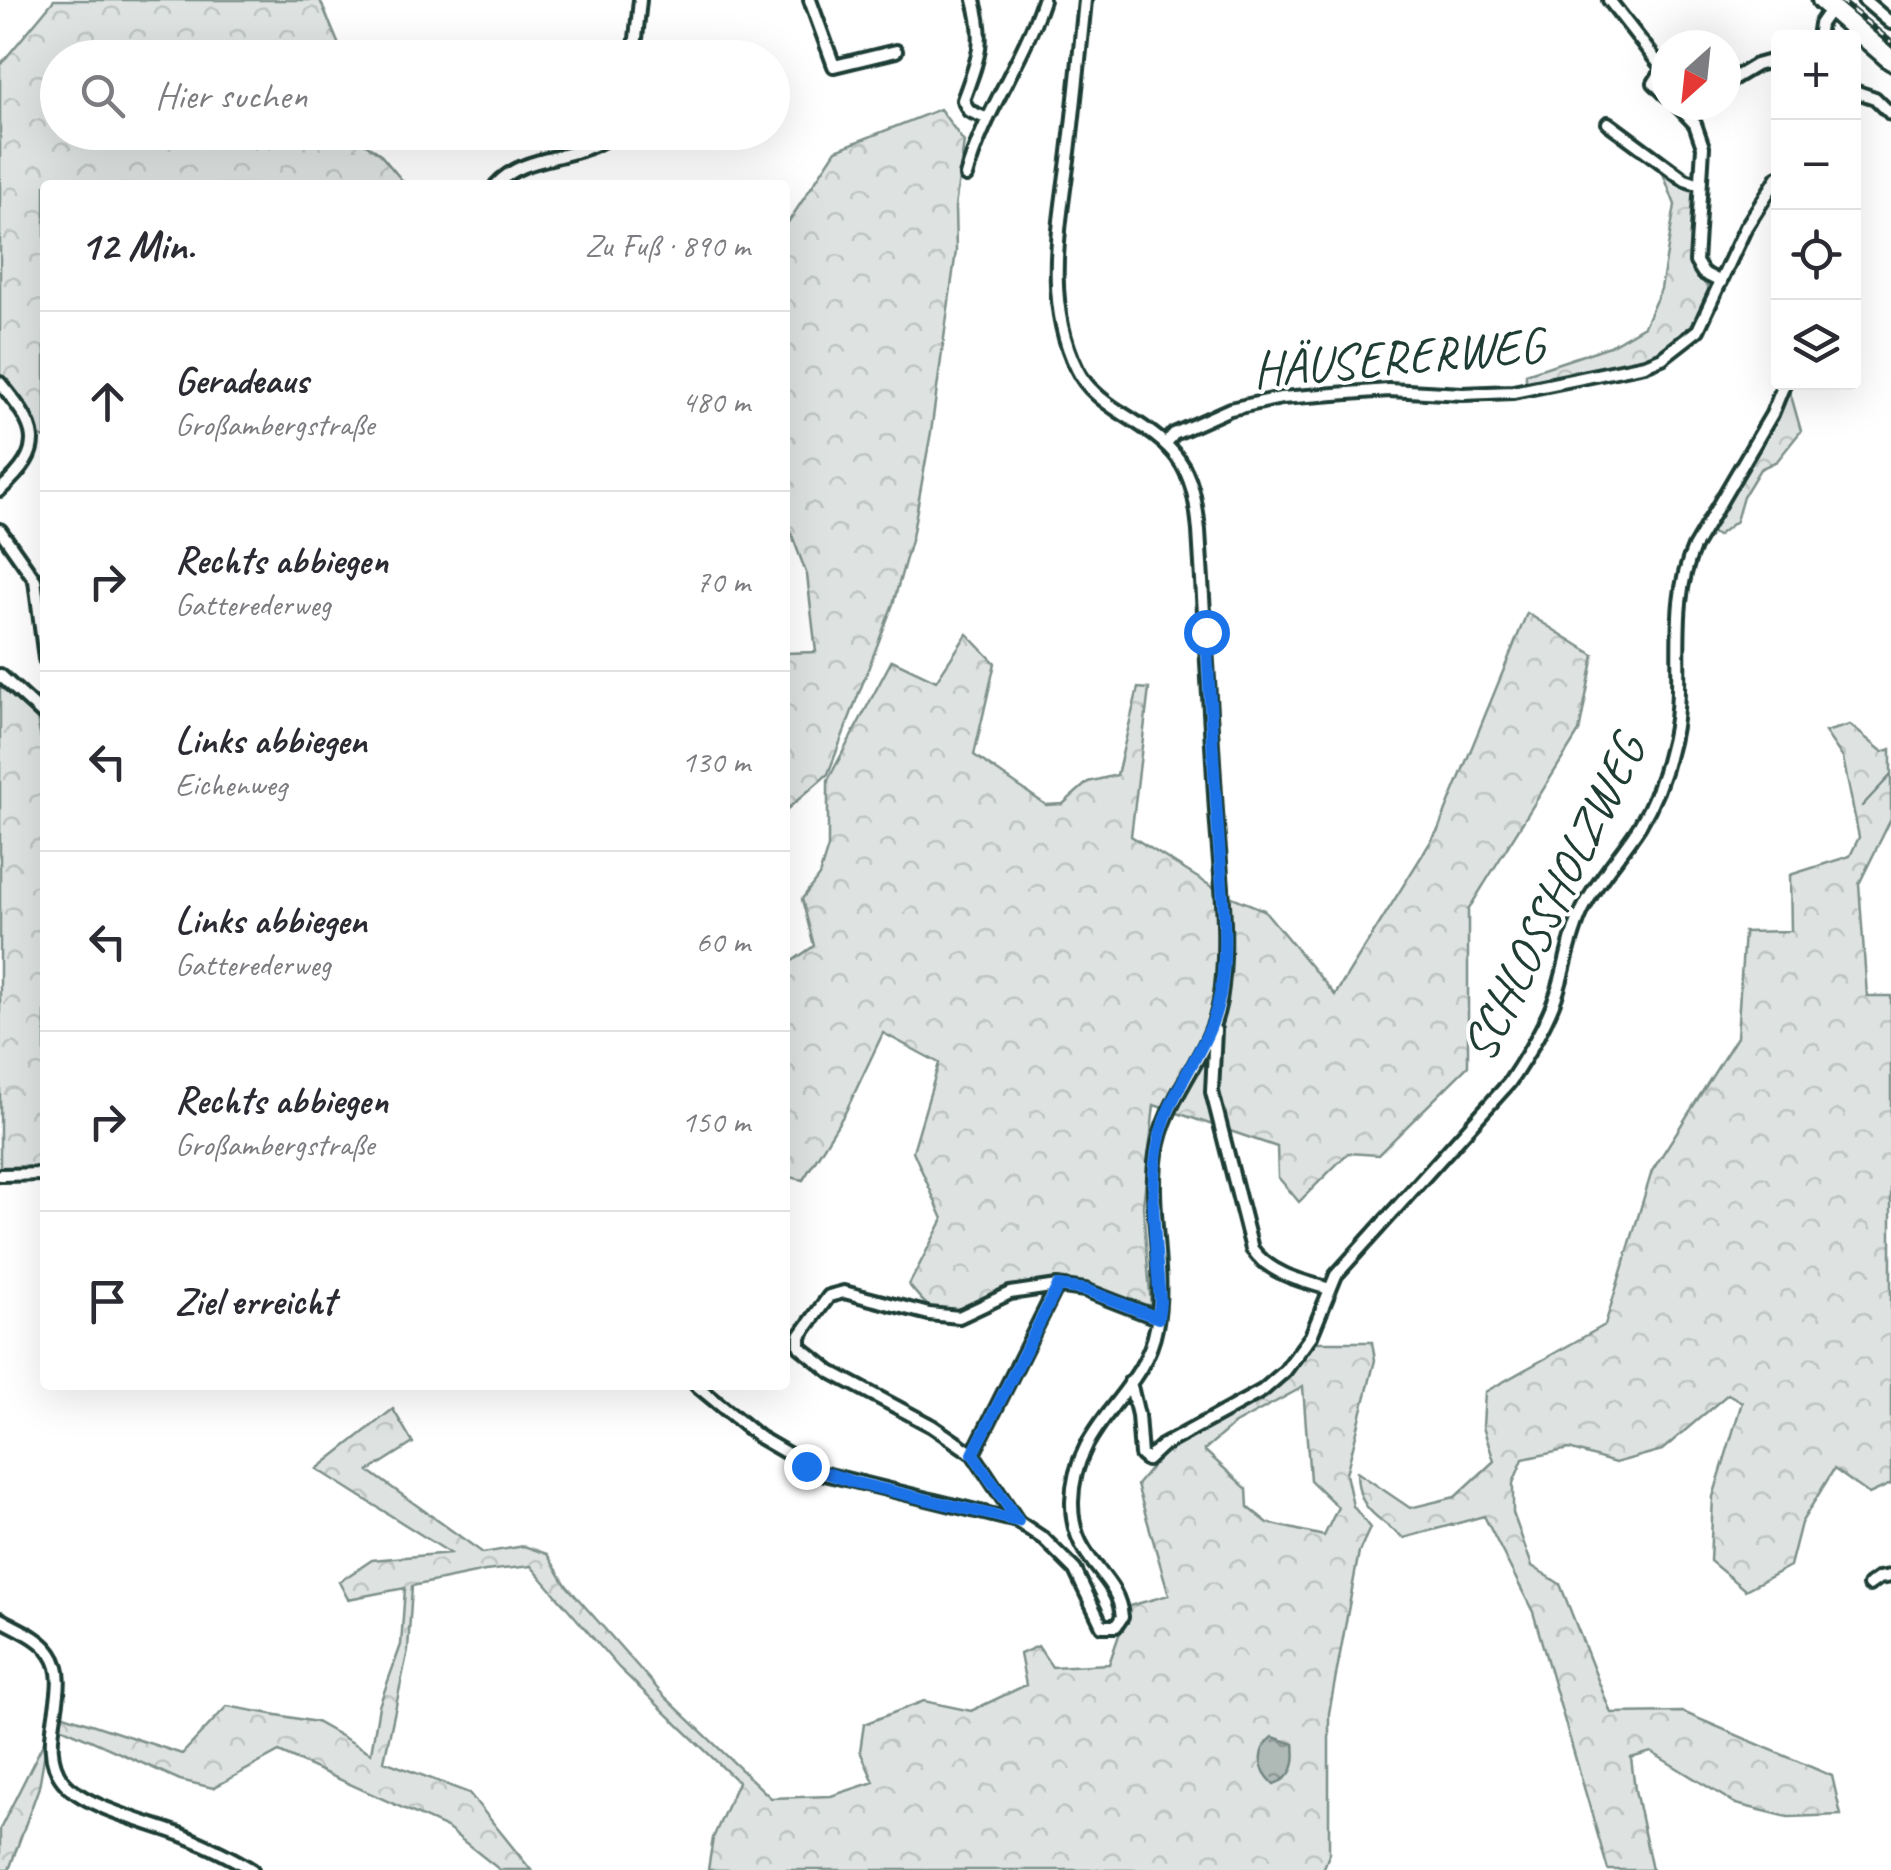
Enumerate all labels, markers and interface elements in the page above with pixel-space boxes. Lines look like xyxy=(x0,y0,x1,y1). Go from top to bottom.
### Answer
north arrow xyxy=(1651,30,1741,120)
map controls xyxy=(1771,30,1861,390)
button: + xyxy=(1771,30,1861,120)
search box xyxy=(40,40,790,150)
icon: search xyxy=(75,68,130,123)
text: Hier suchen xyxy=(155,72,307,119)
button: − xyxy=(1771,120,1861,210)
button: locate xyxy=(1771,210,1861,300)
text: 12 Min. xyxy=(80,219,195,272)
text: Zu Fuß · 890 m xyxy=(585,225,750,266)
button: layers xyxy=(1771,300,1861,390)
street label: HÄUSERERWEG xyxy=(1250,313,1550,401)
text: Geradeaus xyxy=(175,357,308,404)
icon: ahead xyxy=(80,374,135,429)
text: 480 m xyxy=(681,381,750,422)
text: Großambergstraße xyxy=(175,404,375,445)
text: Rechts abbiegen xyxy=(175,537,388,584)
icon: right xyxy=(80,554,135,609)
text: 70 m xyxy=(696,561,750,602)
text: Gatterederweg xyxy=(175,584,331,625)
route start xyxy=(1184,610,1230,656)
text: Links abbiegen xyxy=(175,717,367,764)
street label: SCHLOSSHOLZWEG xyxy=(1447,721,1661,1071)
icon: left xyxy=(80,734,135,789)
text: 130 m xyxy=(681,741,750,782)
text: Eichenweg xyxy=(175,764,287,805)
text: Links abbiegen xyxy=(175,897,367,944)
icon: left xyxy=(80,914,135,969)
text: 60 m xyxy=(696,921,750,962)
text: Gatterederweg xyxy=(175,944,331,985)
text: Rechts abbiegen xyxy=(175,1077,388,1124)
icon: right xyxy=(80,1094,135,1149)
text: 150 m xyxy=(681,1101,750,1142)
text: Großambergstraße xyxy=(175,1124,375,1165)
icon: arrive xyxy=(80,1274,135,1329)
text: Ziel erreicht xyxy=(175,1278,335,1325)
route end xyxy=(784,1444,830,1490)

